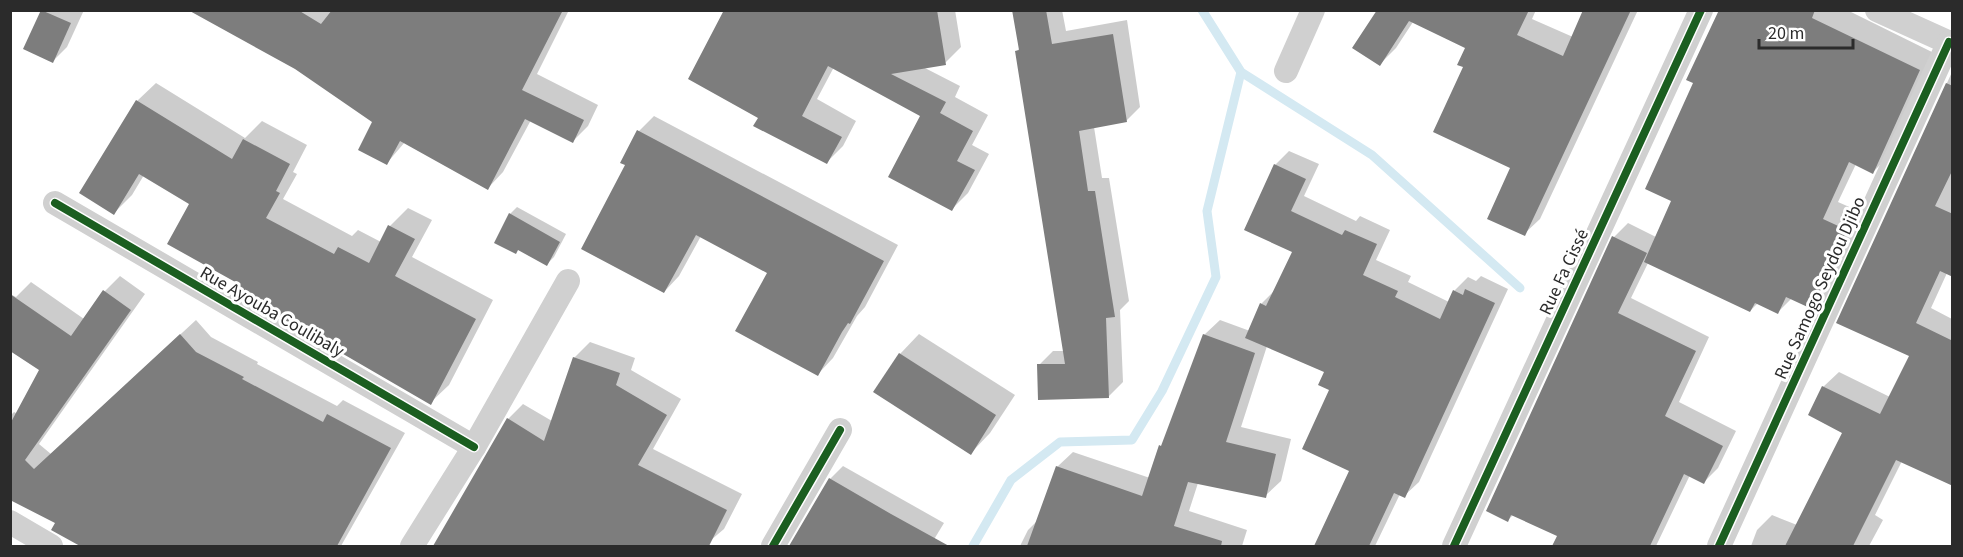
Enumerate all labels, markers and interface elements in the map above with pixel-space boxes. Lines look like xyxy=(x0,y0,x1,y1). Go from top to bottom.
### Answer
scale bar xyxy=(1759,12,1854,50)
text: 20 m xyxy=(1768,21,1804,46)
street label: Rue Samogo Seydou Djibo xyxy=(1768,193,1872,383)
street label: Rue Fa Cissé xyxy=(1533,225,1595,319)
street label: Rue Ayouba Coulibaly xyxy=(195,260,349,364)

